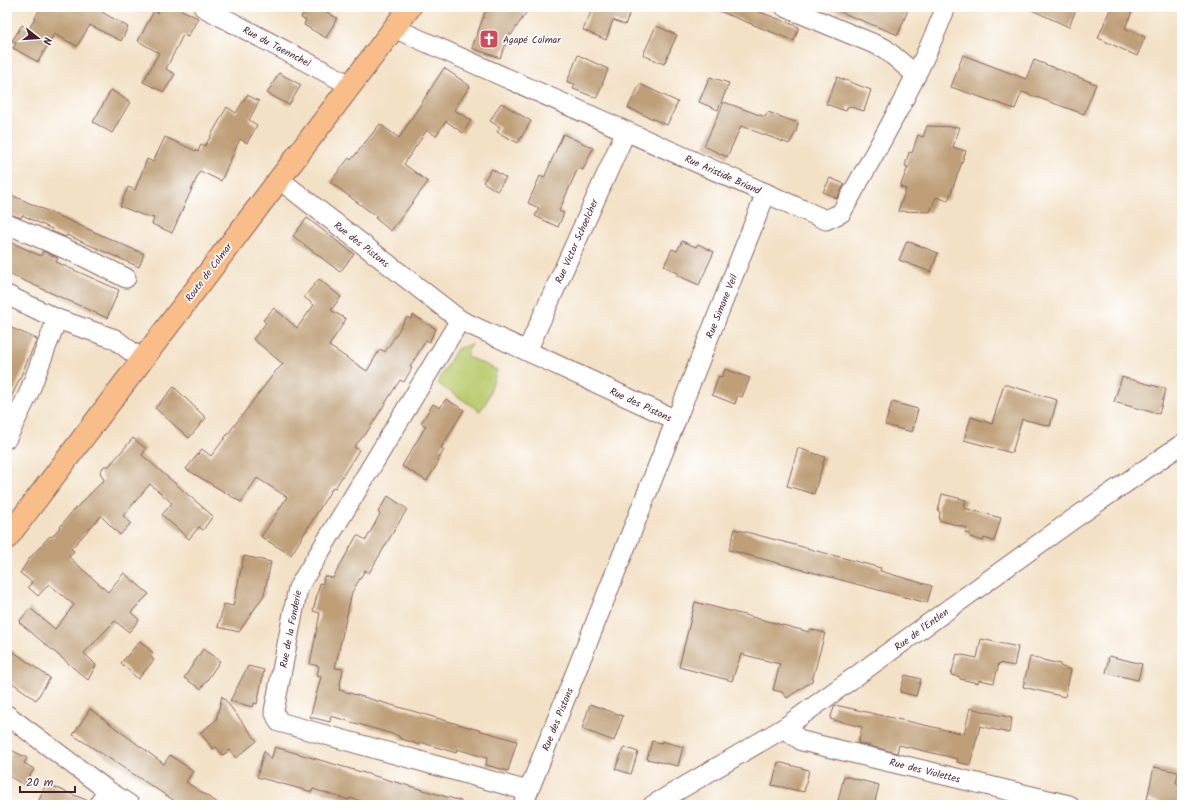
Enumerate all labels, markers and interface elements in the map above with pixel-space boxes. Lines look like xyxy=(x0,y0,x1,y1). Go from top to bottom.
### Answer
north arrow xyxy=(18,18,58,58)
street label: Rue du Taennchel xyxy=(240,22,314,72)
church icon: Agapé Colmar xyxy=(478,28,500,50)
place label: Agapé Colmar xyxy=(503,32,561,48)
text: N xyxy=(37,35,56,47)
street label: Rue Aristide Briand xyxy=(682,151,764,199)
street label: Rue Victor Schoelcher xyxy=(551,196,603,286)
street label: Rue des Pistons xyxy=(330,218,393,272)
street label: Route de Colmar xyxy=(181,239,237,305)
street label: Rue Simone Veil xyxy=(702,271,742,341)
street label: Rue des Pistons xyxy=(607,384,675,427)
street label: Rue de la Fonderie xyxy=(276,589,306,669)
street label: Rue de l'Entlen xyxy=(891,605,952,655)
street label: Rue des Pistons xyxy=(538,685,578,753)
street label: Rue des Violettes xyxy=(888,754,963,788)
scale bar xyxy=(20,768,75,794)
text: 20 m xyxy=(26,773,54,792)

